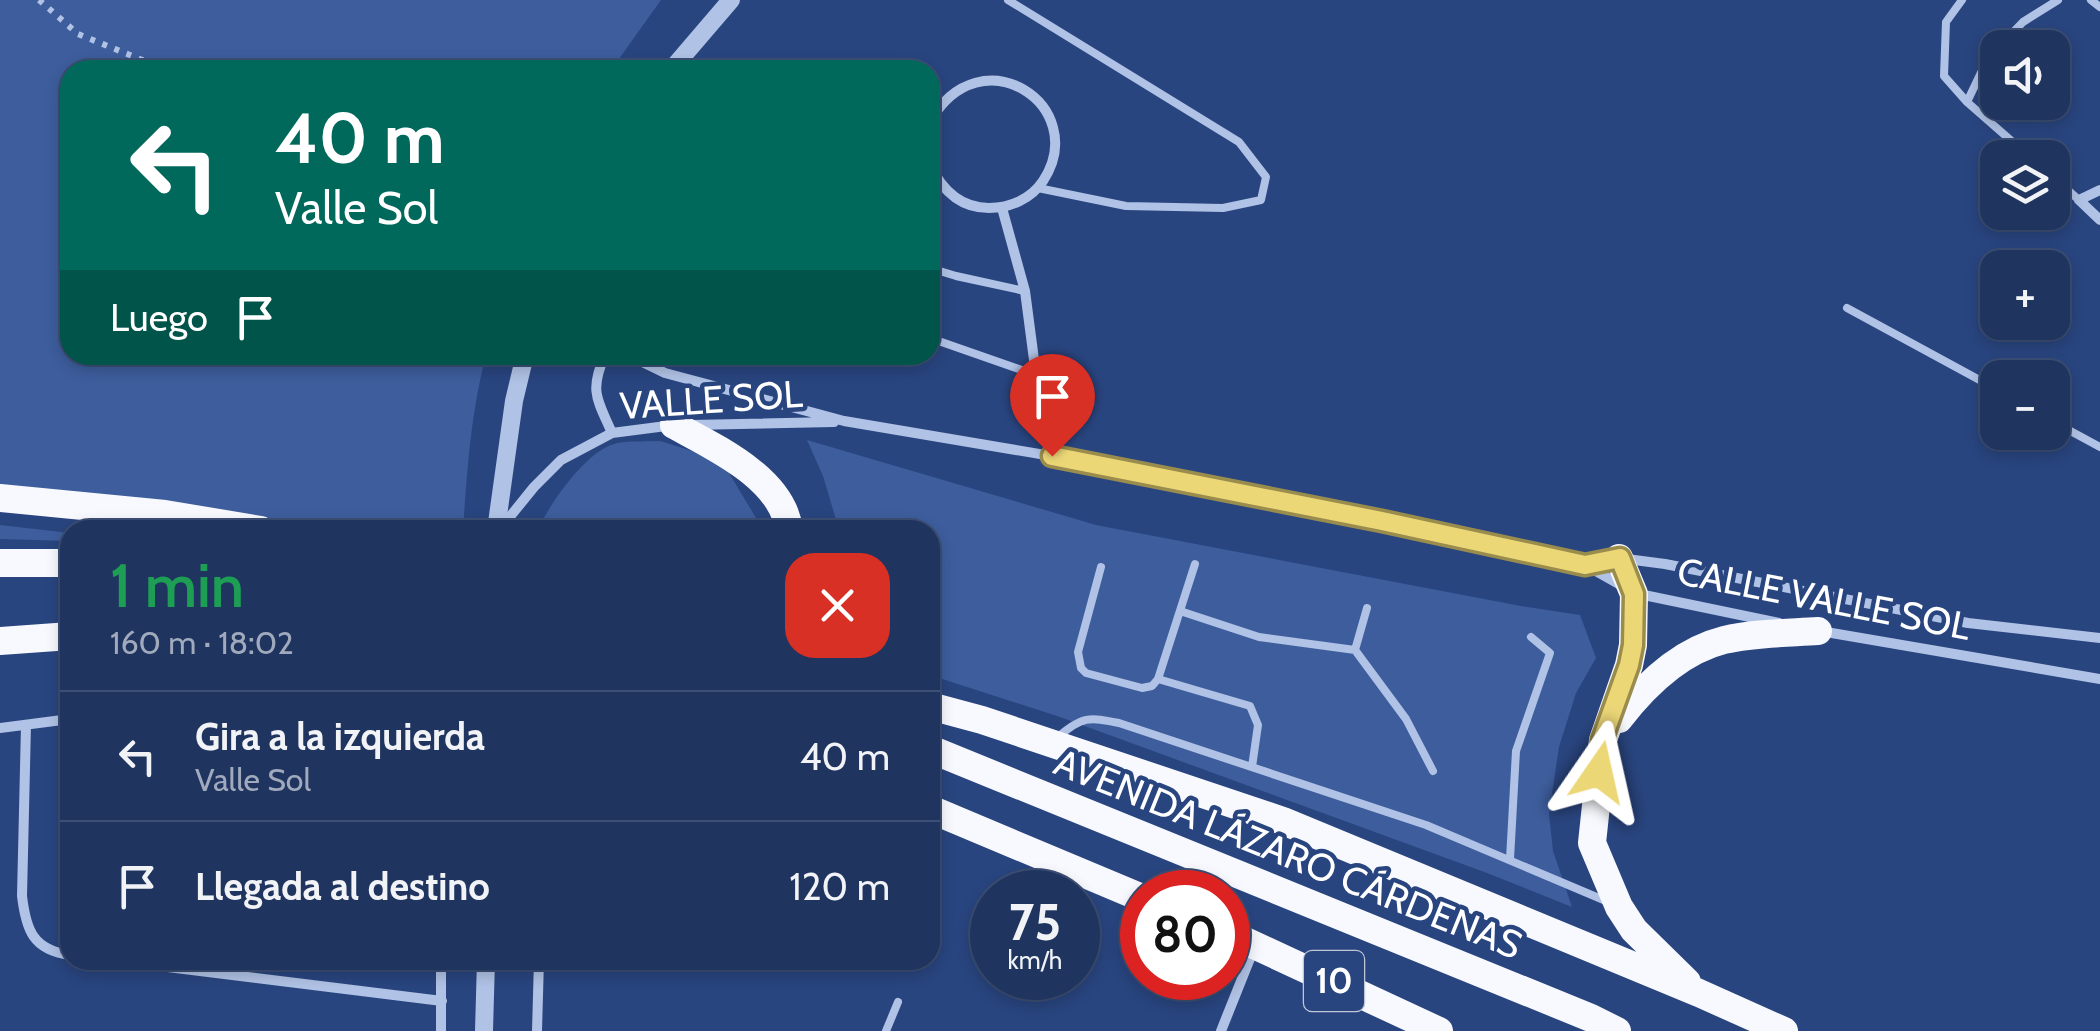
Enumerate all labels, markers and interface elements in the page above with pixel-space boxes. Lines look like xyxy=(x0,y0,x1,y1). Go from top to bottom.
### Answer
map controls xyxy=(1980,30,2070,450)
button: sound xyxy=(1980,30,2070,120)
text: 40 m xyxy=(275,95,444,181)
icon: left xyxy=(110,100,240,230)
button: layers xyxy=(1980,140,2070,230)
text: Valle Sol xyxy=(275,181,438,235)
button: + xyxy=(1980,250,2070,340)
icon: arrive xyxy=(228,290,283,345)
text: Luego xyxy=(110,294,208,341)
pin xyxy=(1010,354,1095,457)
button: − xyxy=(1980,360,2070,450)
icon: arrive xyxy=(1025,369,1080,424)
street label: VALLE SOL xyxy=(618,370,804,429)
street label: CALLE VALLE SOL xyxy=(1674,547,1975,650)
text: 1 min xyxy=(110,549,244,622)
button: close xyxy=(785,553,890,658)
text: 160 m · 18:02 xyxy=(110,623,294,662)
text: Gira a la izquierda xyxy=(195,713,485,760)
position arrow xyxy=(1547,720,1651,824)
icon: left xyxy=(110,729,165,784)
text: 40 m xyxy=(800,733,890,780)
street label: AVENIDA LÁZARO CÁRDENAS xyxy=(1048,738,1529,969)
text: Valle Sol xyxy=(195,760,311,799)
icon: arrive xyxy=(110,859,165,914)
text: Llegada al destino xyxy=(195,863,490,910)
text: 120 m xyxy=(789,863,890,910)
speed limit sign: 80 xyxy=(1120,870,1250,1000)
text: 75 xyxy=(1009,892,1061,953)
text: km/h xyxy=(1008,945,1062,975)
road number: 10 xyxy=(1304,951,1364,1011)

